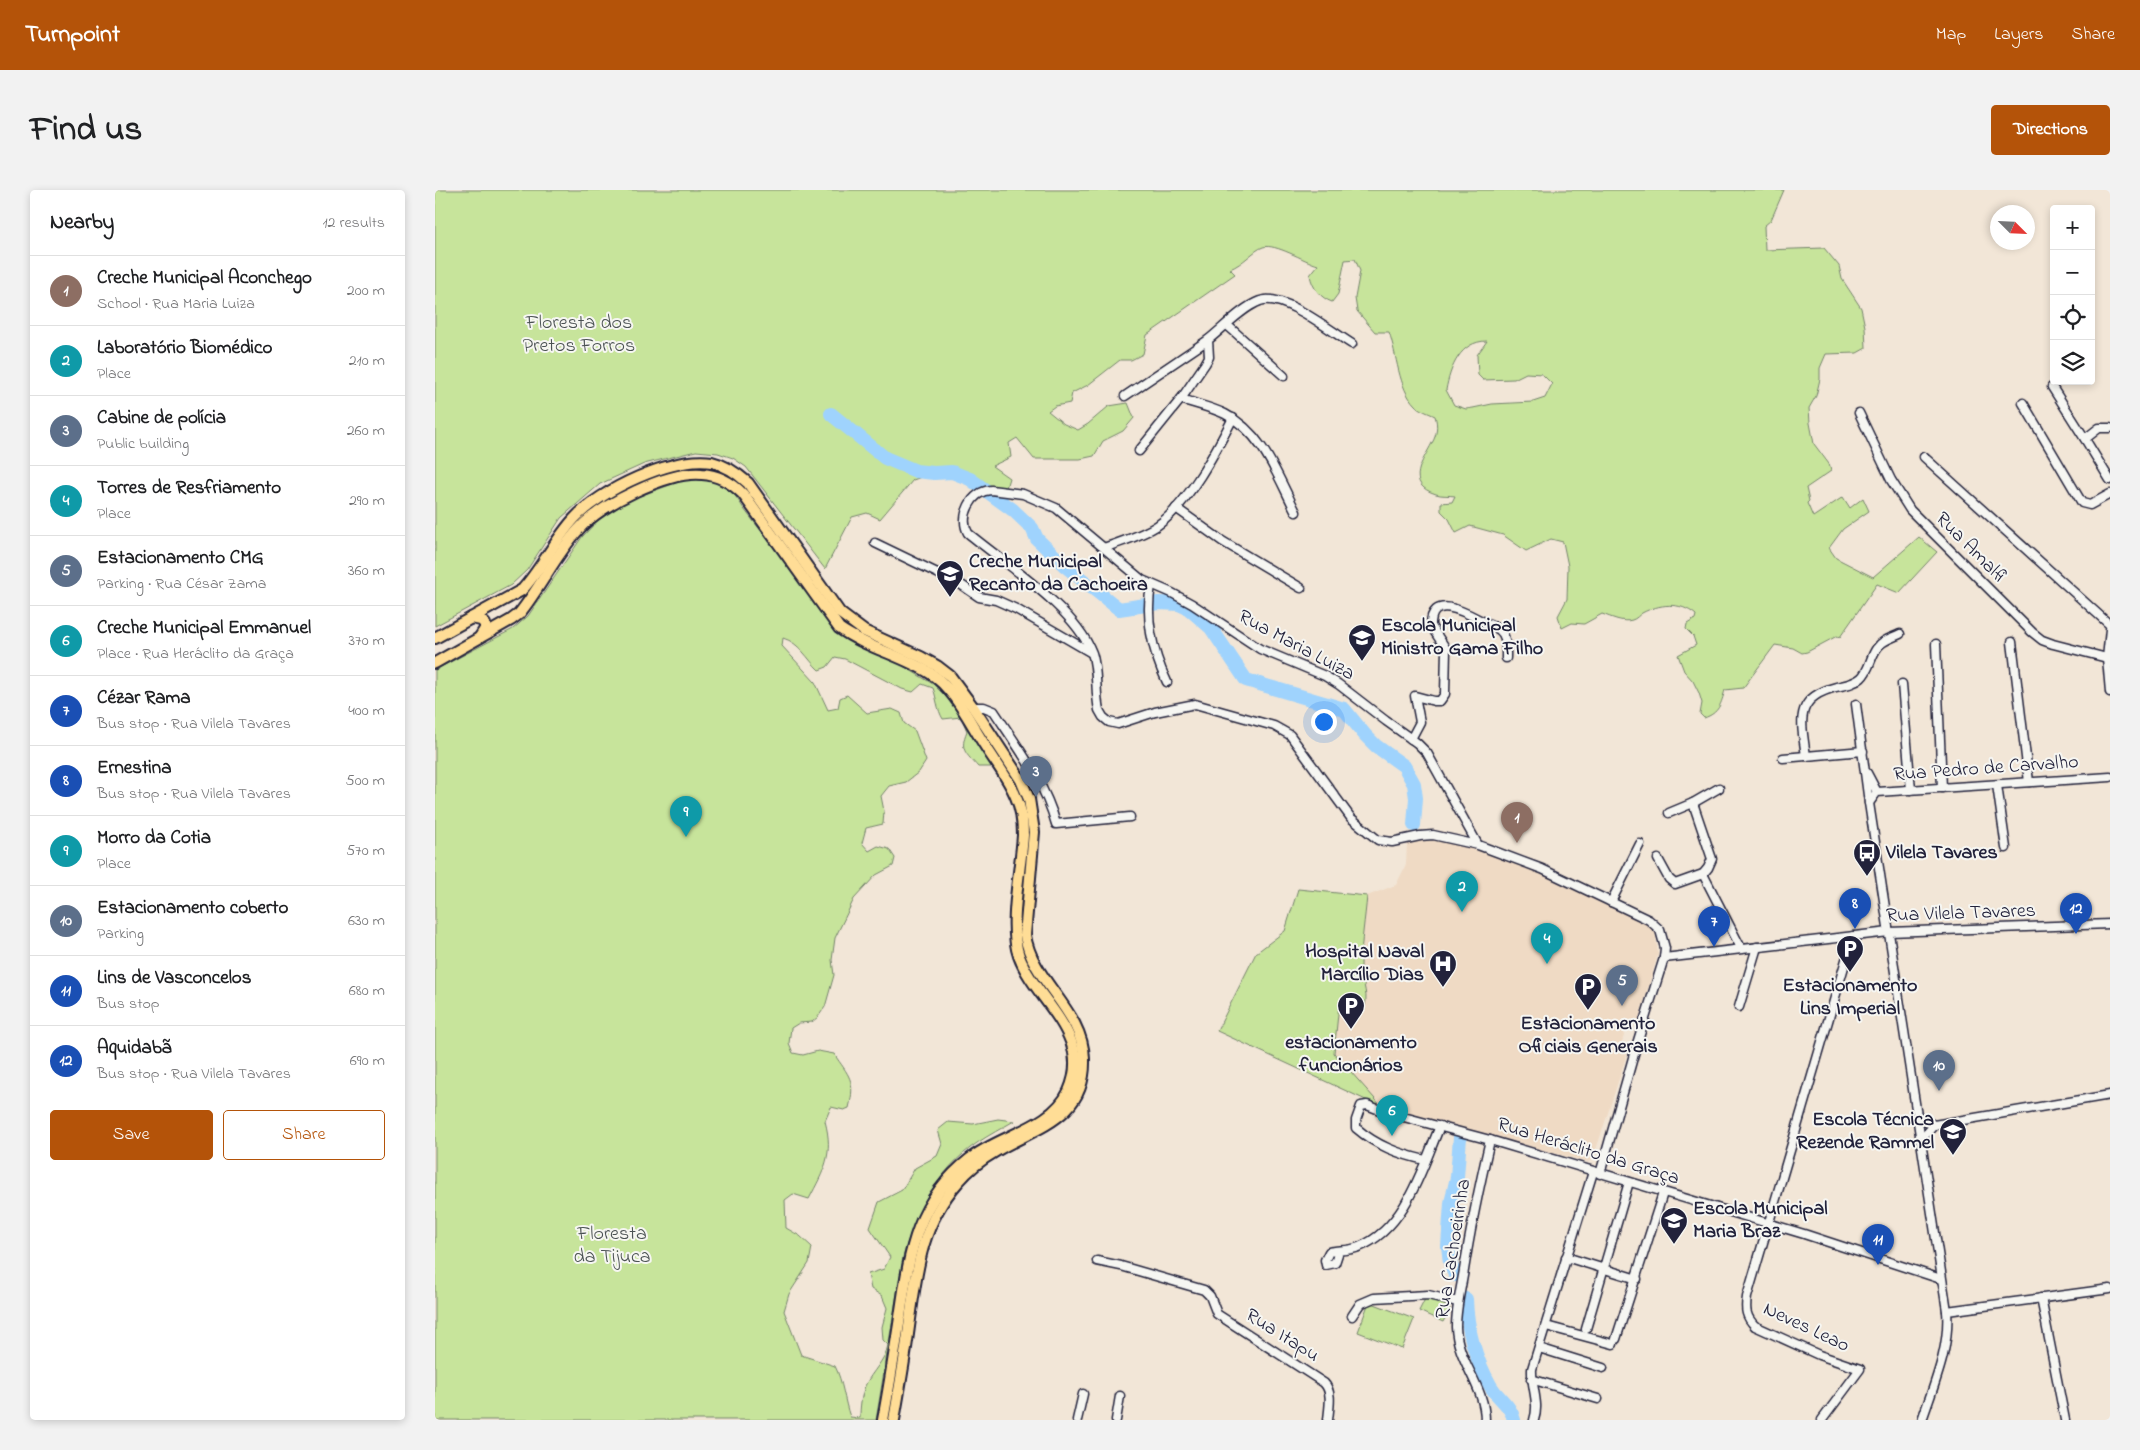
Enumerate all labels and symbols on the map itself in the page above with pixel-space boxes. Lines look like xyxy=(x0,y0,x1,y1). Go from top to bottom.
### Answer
north arrow xyxy=(1990,205,2035,250)
park label: Floresta dos Pretos Forros xyxy=(523,309,635,361)
street label: Rua Amalfi xyxy=(1928,506,2014,592)
place label: Creche Municipal Recanto da Cachoeira xyxy=(969,548,1148,600)
school or university icon: Creche Municipal Recanto da Cachoeira xyxy=(935,559,965,598)
street label: Rua Maria Luiza xyxy=(1233,603,1359,689)
place label: Escola Municipal Ministro Gama Filho xyxy=(1381,612,1543,664)
school or university icon: Escola Municipal Ministro Gama Filho xyxy=(1347,623,1377,662)
your location xyxy=(1311,709,1337,735)
street label: Rua Pedro de Carvalho xyxy=(1893,748,2079,790)
pin: 3 xyxy=(1020,756,1052,797)
pin: 9 xyxy=(670,796,702,837)
pin: 1 xyxy=(1501,802,1533,843)
bus stop icon: Vilela Tavares xyxy=(1852,838,1882,877)
place label: Vilela Tavares xyxy=(1885,839,1998,868)
pin: 2 xyxy=(1446,871,1478,912)
pin: 8 xyxy=(1839,888,1871,929)
pin: 12 xyxy=(2060,893,2092,934)
street label: Rua Vilela Tavares xyxy=(1886,897,2036,931)
pin: 7 xyxy=(1698,906,1730,947)
pin: 4 xyxy=(1531,923,1563,964)
parking icon: Estacionamento Lins Imperial xyxy=(1835,934,1865,973)
place label: Hospital Naval Marcílio Dias xyxy=(1305,938,1424,990)
hospital icon: Hospital Naval Marcílio Dias xyxy=(1428,949,1458,988)
pin: 5 xyxy=(1606,965,1638,1006)
parking icon: Estacionamento Oficiais Generais xyxy=(1573,972,1603,1011)
place label: Estacionamento Lins Imperial xyxy=(1783,972,1917,1024)
parking icon: estacionamento funcionários xyxy=(1336,991,1366,1030)
place label: Estacionamento Oficiais Generais xyxy=(1518,1010,1658,1062)
place label: estacionamento funcionários xyxy=(1285,1029,1417,1081)
pin: 10 xyxy=(1923,1050,1955,1091)
pin: 6 xyxy=(1376,1095,1408,1136)
place label: Escola Técnica Rezende Rammel xyxy=(1796,1106,1934,1158)
street label: Rua Heráclito da Graça xyxy=(1493,1110,1683,1194)
school or university icon: Escola Técnica Rezende Rammel xyxy=(1938,1117,1968,1156)
street label: Rua Cachoeirinha xyxy=(1429,1177,1479,1321)
place label: Escola Municipal Maria Braz xyxy=(1693,1195,1828,1247)
school or university icon: Escola Municipal Maria Braz xyxy=(1659,1206,1689,1245)
park label: Floresta da Tijuca xyxy=(573,1220,651,1272)
pin: 11 xyxy=(1862,1224,1894,1265)
street label: Neves Leao xyxy=(1758,1295,1854,1361)
street label: Rua Itapu xyxy=(1239,1302,1325,1370)

